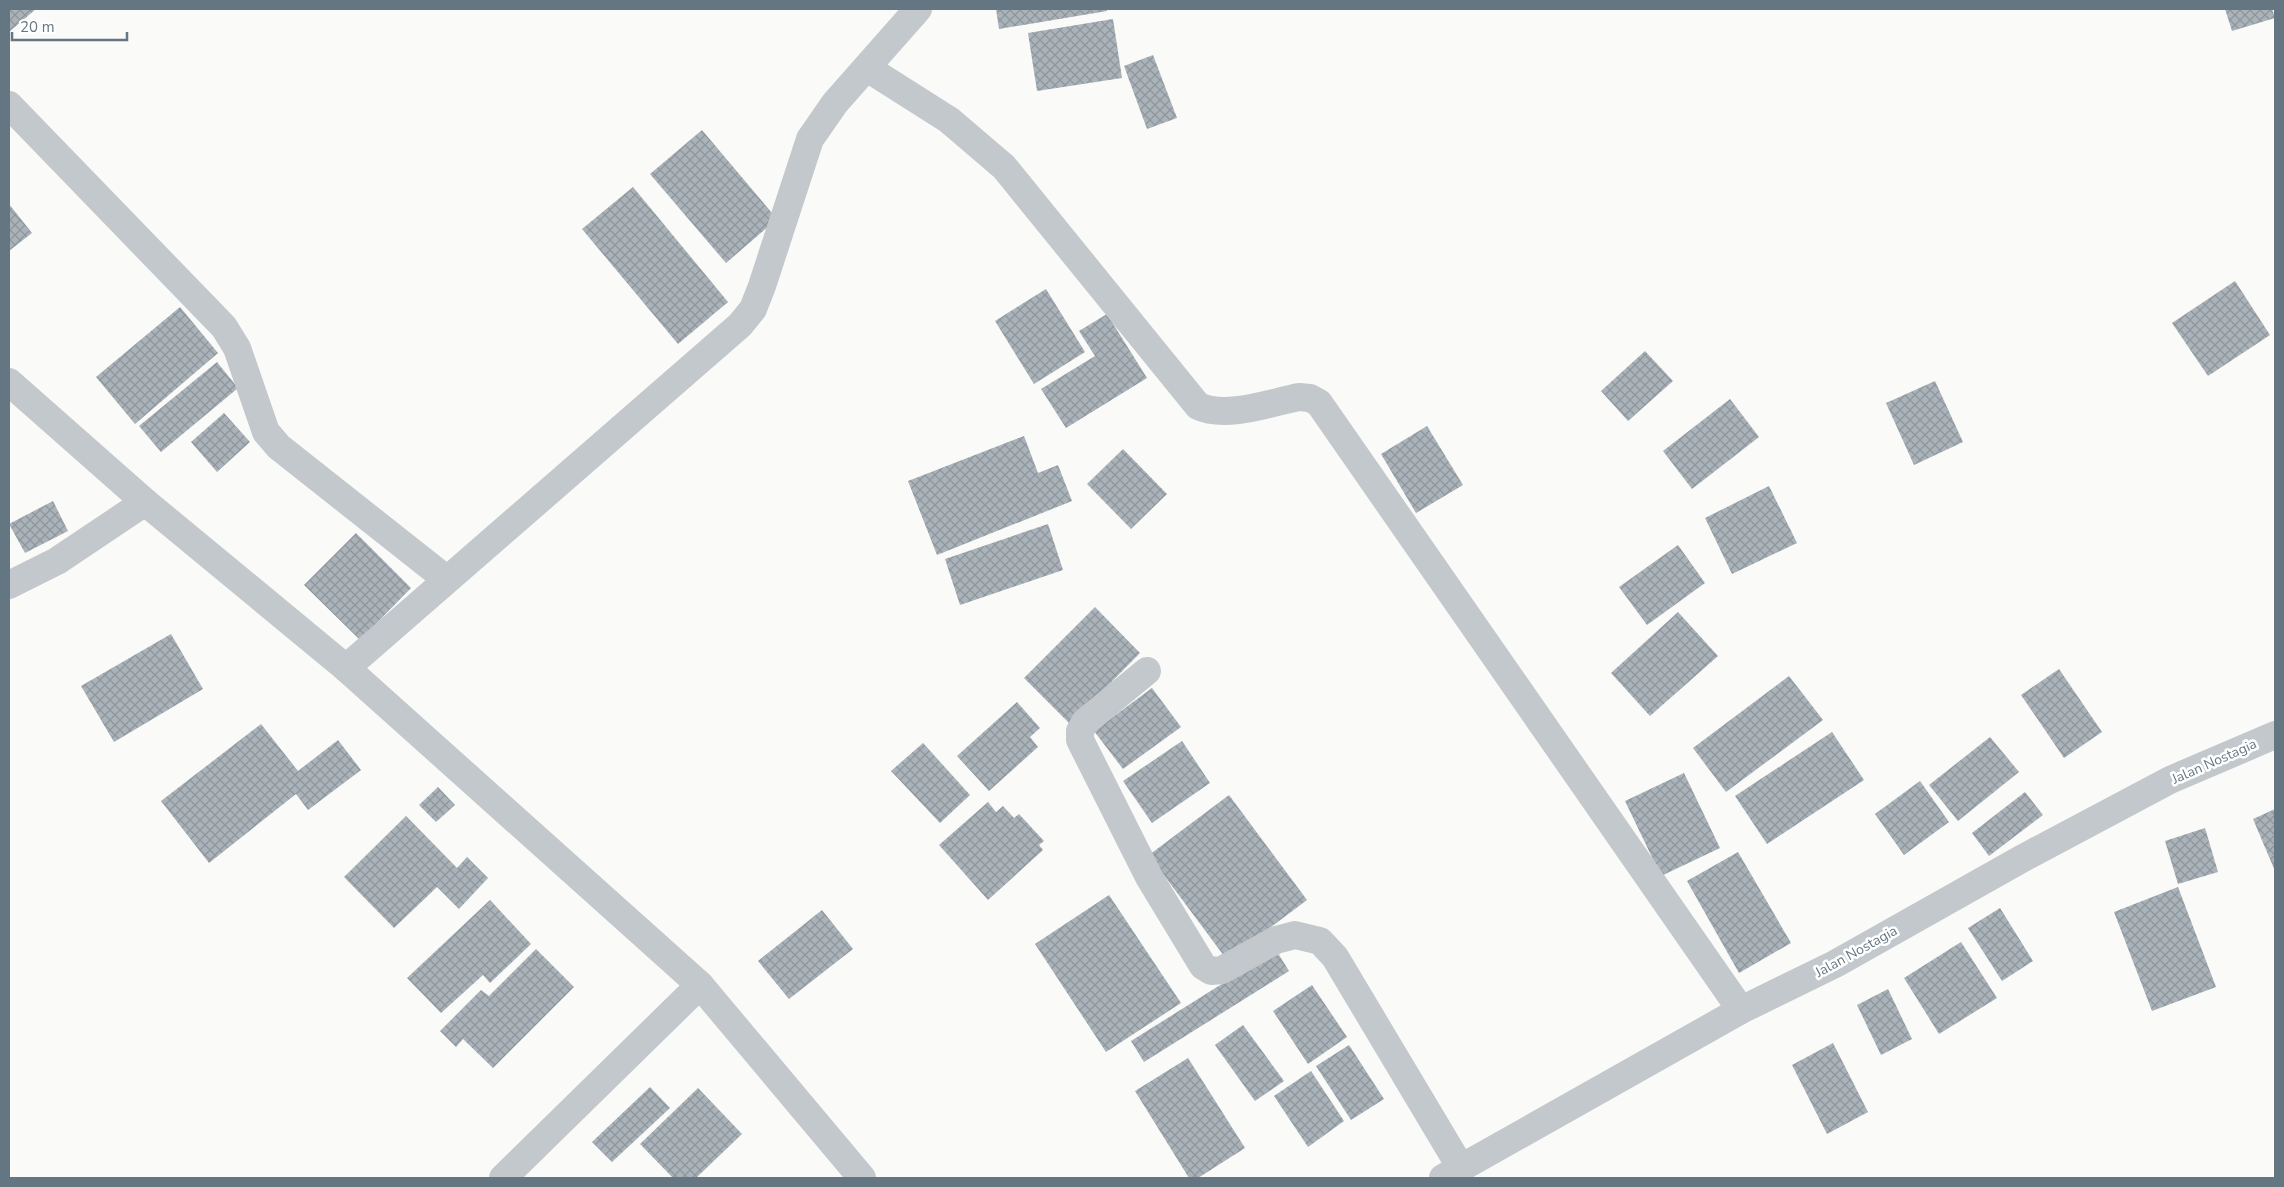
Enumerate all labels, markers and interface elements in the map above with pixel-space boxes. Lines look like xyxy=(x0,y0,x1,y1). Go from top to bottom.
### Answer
scale bar xyxy=(12,10,128,42)
text: 20 m xyxy=(20,17,55,37)
street label: Jalan Nostagia xyxy=(2168,734,2260,789)
street label: Jalan Nostagia xyxy=(1811,921,1901,982)

